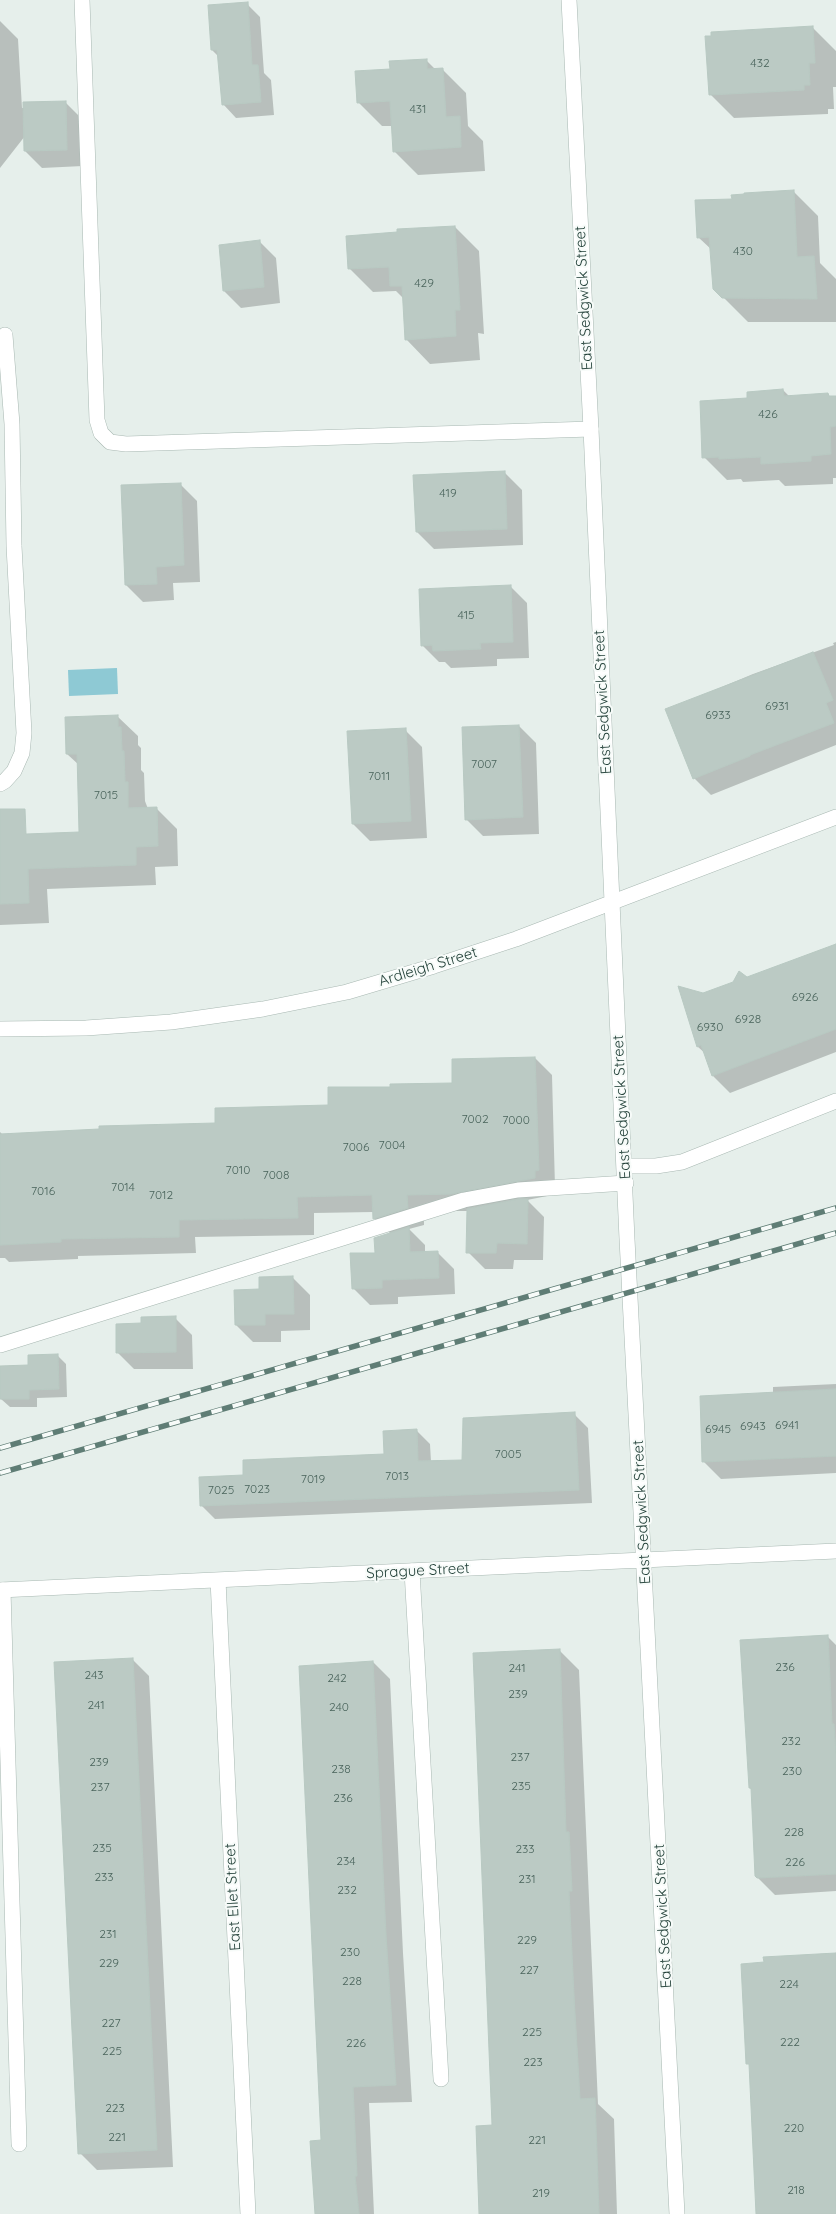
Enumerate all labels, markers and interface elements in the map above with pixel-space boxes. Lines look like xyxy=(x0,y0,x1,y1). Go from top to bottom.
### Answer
house number: 432 xyxy=(750,56,770,70)
house number: 431 xyxy=(409,102,427,116)
street label: East Sedgwick Street xyxy=(571,225,597,371)
house number: 430 xyxy=(733,244,753,258)
house number: 429 xyxy=(414,276,434,290)
house number: 426 xyxy=(758,407,778,421)
house number: 419 xyxy=(439,486,457,500)
house number: 415 xyxy=(457,608,475,622)
street label: East Sedgwick Street xyxy=(590,629,616,775)
house number: 6931 xyxy=(765,699,789,713)
house number: 6933 xyxy=(705,708,731,722)
house number: 7007 xyxy=(471,757,497,771)
house number: 7011 xyxy=(368,769,390,783)
house number: 7015 xyxy=(94,788,118,802)
street label: Ardleigh Street xyxy=(377,943,479,991)
house number: 6926 xyxy=(792,990,818,1004)
house number: 6928 xyxy=(735,1012,761,1026)
house number: 6930 xyxy=(697,1020,723,1034)
street label: East Sedgwick Street xyxy=(609,1034,635,1180)
house number: 7002 xyxy=(461,1112,489,1126)
house number: 7000 xyxy=(502,1113,530,1127)
house number: 7004 xyxy=(379,1138,405,1152)
house number: 7006 xyxy=(343,1140,369,1154)
house number: 7010 xyxy=(226,1163,250,1177)
house number: 7008 xyxy=(263,1168,289,1182)
house number: 7014 xyxy=(111,1180,135,1194)
house number: 7016 xyxy=(31,1184,55,1198)
house number: 7012 xyxy=(149,1188,173,1202)
house number: 6941 xyxy=(775,1418,799,1432)
house number: 6943 xyxy=(740,1419,766,1433)
house number: 6945 xyxy=(705,1422,731,1436)
street label: East Sedgwick Street xyxy=(629,1439,655,1585)
house number: 7005 xyxy=(495,1447,521,1461)
house number: 7013 xyxy=(385,1469,409,1483)
house number: 7019 xyxy=(301,1472,325,1486)
house number: 7023 xyxy=(244,1482,270,1496)
house number: 7025 xyxy=(208,1483,234,1497)
street label: Sprague Street xyxy=(366,1559,470,1583)
house number: 236 xyxy=(775,1660,795,1674)
house number: 241 xyxy=(508,1661,526,1675)
house number: 243 xyxy=(84,1668,104,1682)
house number: 242 xyxy=(327,1671,347,1685)
house number: 239 xyxy=(508,1687,528,1701)
house number: 241 xyxy=(87,1698,105,1712)
house number: 240 xyxy=(329,1700,349,1714)
house number: 232 xyxy=(781,1734,801,1748)
house number: 237 xyxy=(510,1750,530,1764)
house number: 239 xyxy=(89,1755,109,1769)
house number: 238 xyxy=(331,1762,351,1776)
house number: 230 xyxy=(782,1764,802,1778)
house number: 235 xyxy=(511,1779,531,1793)
house number: 237 xyxy=(90,1780,110,1794)
house number: 236 xyxy=(333,1791,353,1805)
house number: 228 xyxy=(784,1825,804,1839)
house number: 235 xyxy=(92,1841,112,1855)
house number: 233 xyxy=(515,1842,535,1856)
street label: East Ellet Street xyxy=(221,1843,245,1951)
street label: East Sedgwick Street xyxy=(650,1843,676,1989)
house number: 234 xyxy=(336,1854,356,1868)
house number: 226 xyxy=(785,1855,805,1869)
house number: 233 xyxy=(94,1870,114,1884)
house number: 231 xyxy=(518,1872,536,1886)
house number: 232 xyxy=(337,1883,357,1897)
house number: 231 xyxy=(99,1927,117,1941)
house number: 229 xyxy=(517,1933,537,1947)
house number: 230 xyxy=(340,1945,360,1959)
house number: 229 xyxy=(99,1956,119,1970)
house number: 227 xyxy=(519,1963,539,1977)
house number: 228 xyxy=(342,1974,362,1988)
house number: 224 xyxy=(779,1977,799,1991)
house number: 227 xyxy=(101,2016,121,2030)
house number: 225 xyxy=(522,2025,542,2039)
house number: 222 xyxy=(780,2035,800,2049)
house number: 226 xyxy=(346,2036,366,2050)
house number: 225 xyxy=(102,2044,122,2058)
house number: 223 xyxy=(523,2055,543,2069)
house number: 223 xyxy=(105,2101,125,2115)
house number: 220 xyxy=(784,2121,804,2135)
house number: 221 xyxy=(108,2130,126,2144)
house number: 221 xyxy=(528,2133,546,2147)
house number: 218 xyxy=(787,2183,805,2197)
house number: 219 xyxy=(532,2186,550,2200)

